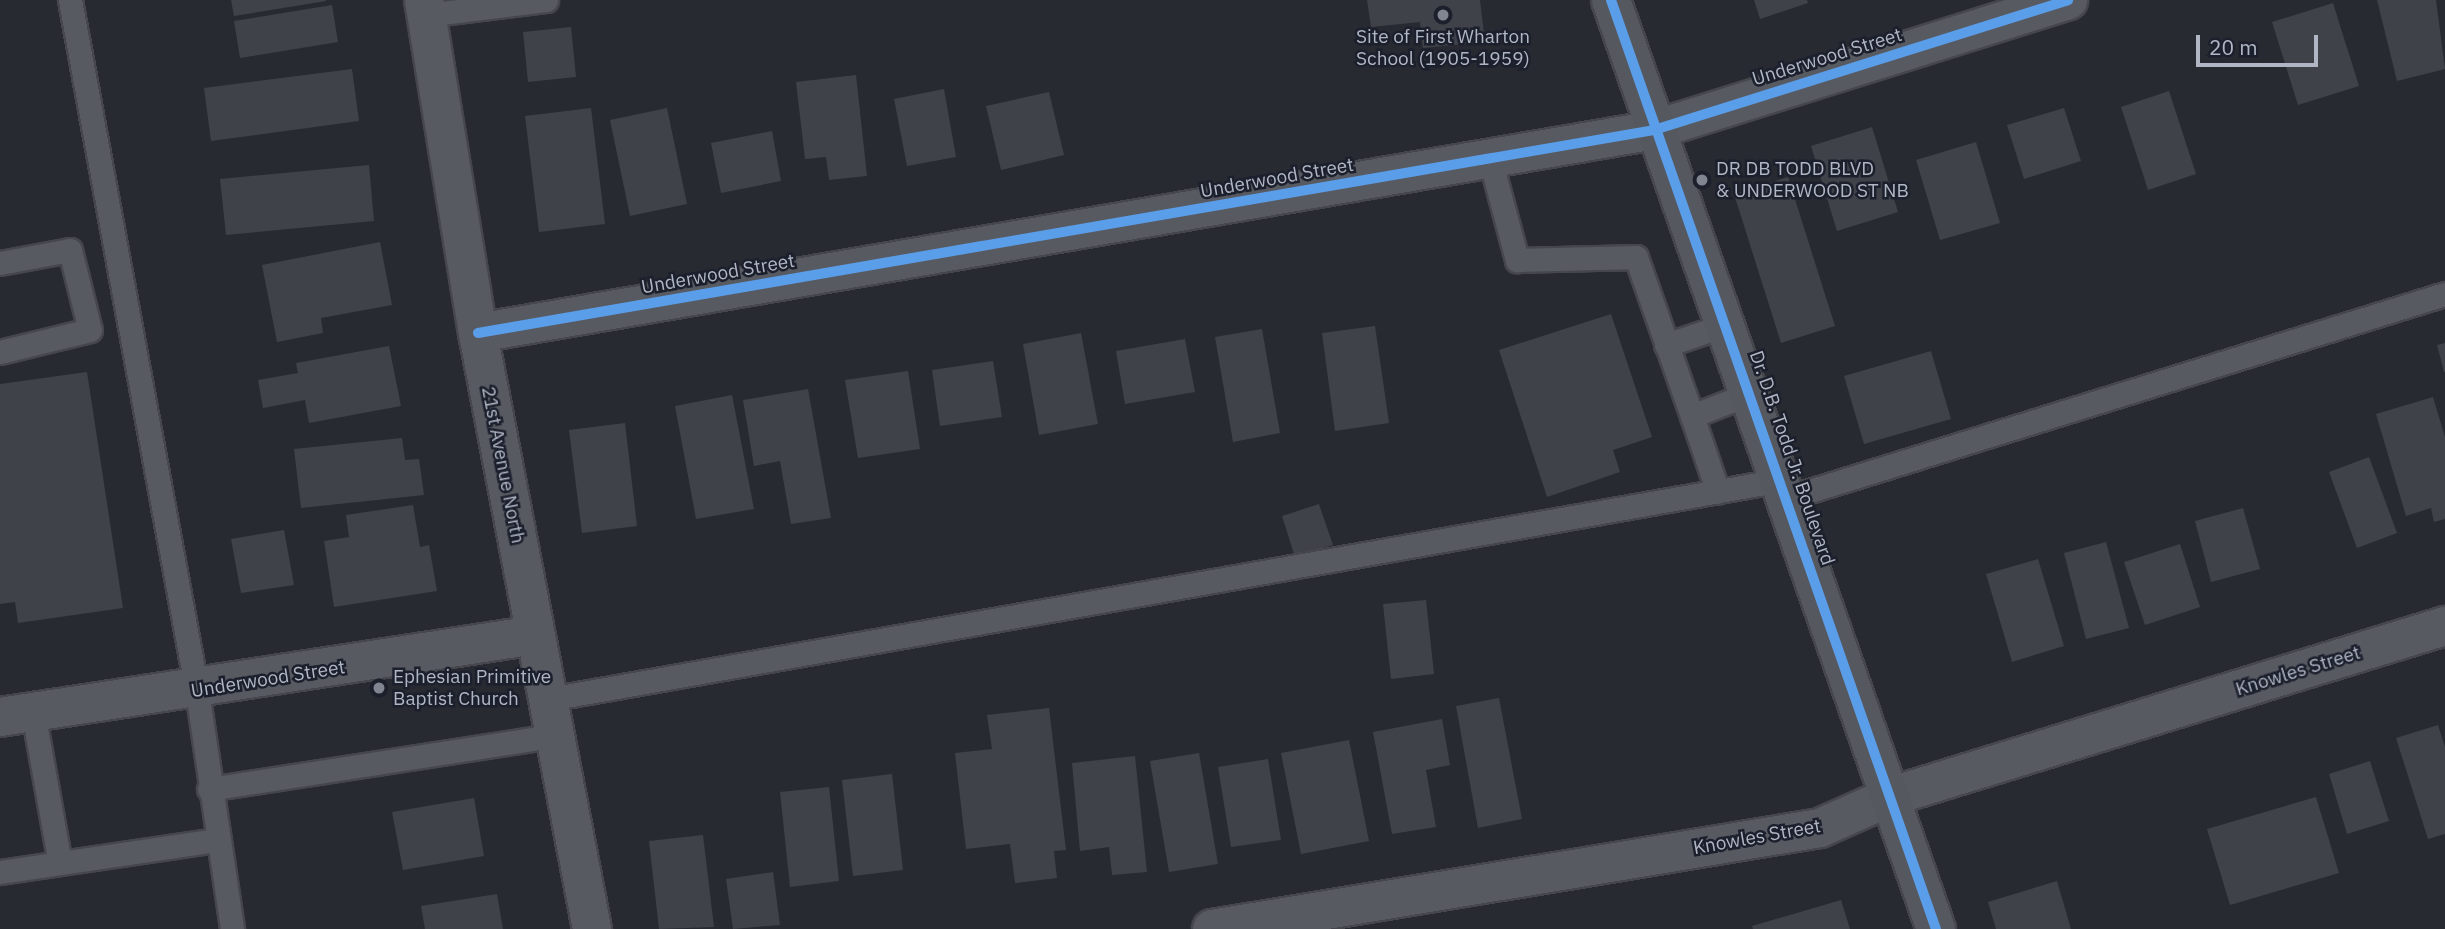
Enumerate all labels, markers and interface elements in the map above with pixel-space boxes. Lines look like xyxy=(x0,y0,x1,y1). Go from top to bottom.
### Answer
marker: Site of First Wharton School (1905-1959) xyxy=(1435,7,1451,23)
scale bar xyxy=(2200,21,2322,65)
street label: Underwood Street xyxy=(1749,23,1905,91)
place label: Site of First Wharton School (1905-1959) xyxy=(1356,26,1530,70)
text: 20 m xyxy=(2209,33,2258,61)
street label: Underwood Street xyxy=(1198,153,1356,203)
place label: DR DB TODD BLVD & UNDERWOOD ST NB xyxy=(1716,158,1909,202)
marker: DR DB TODD BLVD & UNDERWOOD ST NB xyxy=(1694,172,1710,188)
street label: Underwood Street xyxy=(639,249,797,299)
street label: Dr. D.B. Todd Jr. Boulevard xyxy=(1745,348,1839,568)
street label: 21st Avenue North xyxy=(477,385,529,545)
street label: Knowles Street xyxy=(2233,641,2363,701)
street label: Underwood Street xyxy=(189,656,347,702)
place label: Ephesian Primitive Baptist Church xyxy=(393,666,551,710)
marker: Ephesian Primitive Baptist Church xyxy=(371,680,387,696)
street label: Knowles Street xyxy=(1691,815,1823,859)

